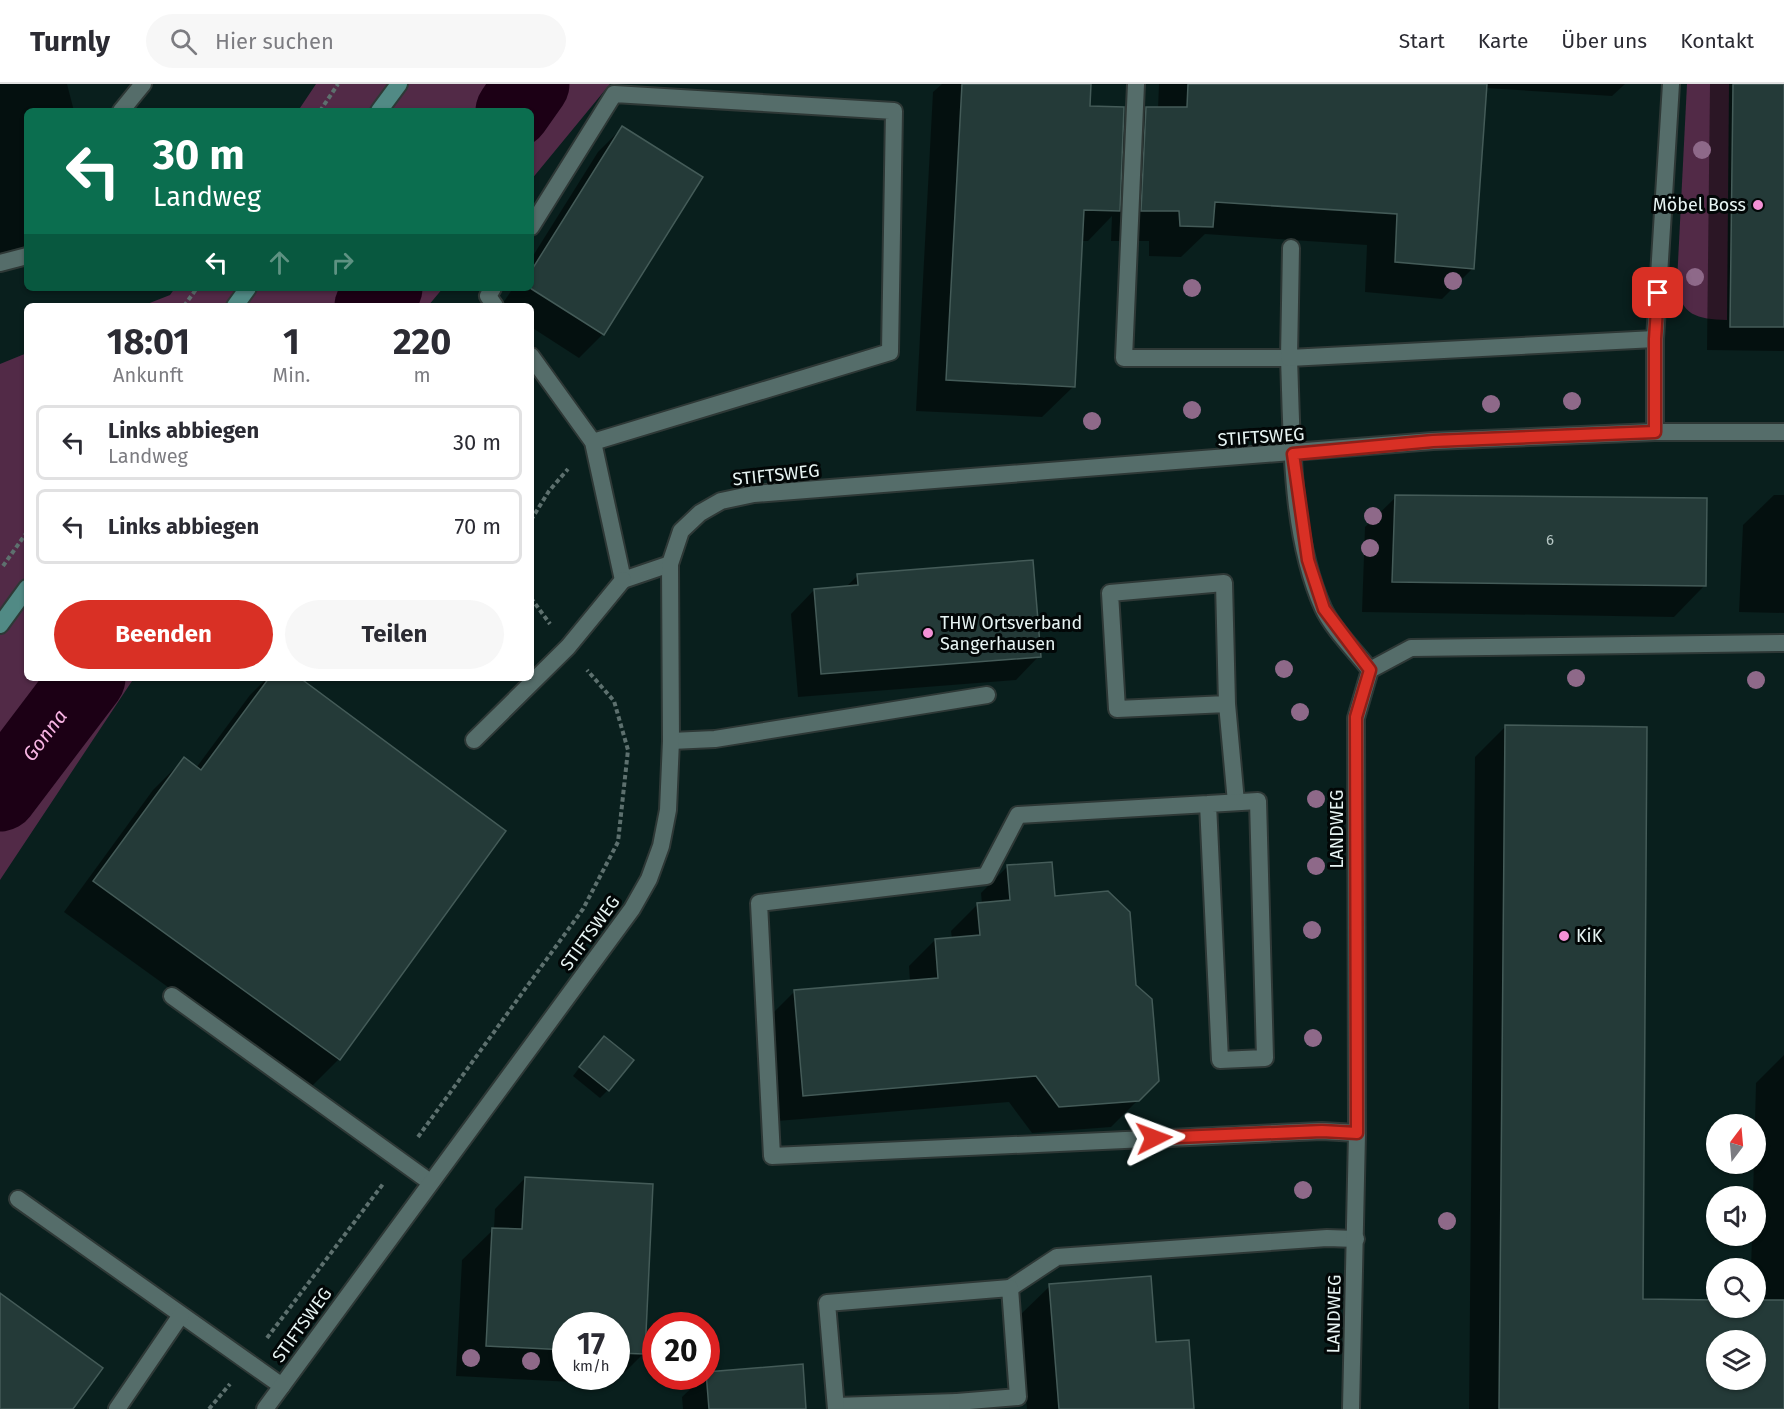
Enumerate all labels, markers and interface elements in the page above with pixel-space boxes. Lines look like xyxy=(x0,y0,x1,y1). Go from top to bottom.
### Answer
search box xyxy=(146,14,566,68)
text: Turnly xyxy=(30,25,110,58)
icon: search xyxy=(167,25,200,58)
text: Hier suchen xyxy=(215,28,334,55)
text: Start xyxy=(1399,28,1445,54)
text: Karte xyxy=(1478,28,1528,54)
text: Über uns xyxy=(1561,28,1647,54)
text: Kontakt xyxy=(1680,28,1754,54)
text: 30 m xyxy=(153,130,245,180)
icon: left xyxy=(54,132,132,210)
text: Landweg xyxy=(153,181,261,213)
place label: Möbel Boss xyxy=(1653,194,1746,216)
marker: Möbel Boss xyxy=(1751,198,1765,212)
icon: left xyxy=(200,246,233,279)
icon: ahead xyxy=(263,246,296,279)
icon: right xyxy=(326,246,359,279)
pin xyxy=(1632,267,1683,318)
icon: arrive xyxy=(1641,276,1674,309)
text: 18:01 xyxy=(107,320,190,364)
text: 1 xyxy=(283,320,300,364)
text: 220 xyxy=(393,320,451,364)
text: Ankunft xyxy=(113,363,184,387)
text: Min. xyxy=(273,363,310,387)
text: m xyxy=(414,363,431,387)
text: Links abbiegen xyxy=(108,417,259,444)
street label: STIFTSWEG xyxy=(1217,423,1305,451)
icon: left xyxy=(57,426,90,459)
text: 30 m xyxy=(453,429,501,456)
text: Landweg xyxy=(108,444,188,468)
street label: STIFTSWEG xyxy=(732,460,820,490)
icon: left xyxy=(57,510,90,543)
text: Links abbiegen xyxy=(108,513,259,540)
text: 70 m xyxy=(455,513,501,540)
house number: 6 xyxy=(1546,531,1554,549)
button: Beenden xyxy=(54,600,273,669)
button: Teilen xyxy=(285,600,504,669)
place label: THW Ortsverband Sangerhausen xyxy=(940,612,1082,655)
marker: THW Ortsverband Sangerhausen xyxy=(921,626,935,640)
water label: Gonna xyxy=(17,704,72,766)
street label: LANDWEG xyxy=(1326,790,1348,868)
street label: STIFTSWEG xyxy=(556,891,624,975)
place label: KiK xyxy=(1576,925,1603,947)
marker: KiK xyxy=(1557,929,1571,943)
position arrow xyxy=(1122,1106,1186,1170)
north arrow xyxy=(1706,1114,1766,1174)
map controls xyxy=(1706,1114,1766,1390)
button: sound xyxy=(1706,1186,1766,1246)
button: search xyxy=(1706,1258,1766,1318)
street label: LANDWEG xyxy=(1322,1274,1346,1354)
street label: STIFTSWEG xyxy=(268,1283,336,1367)
speed limit sign: 20 xyxy=(642,1312,720,1390)
text: 17 xyxy=(577,1326,605,1362)
button: layers xyxy=(1706,1330,1766,1390)
text: km/h xyxy=(572,1357,610,1375)

